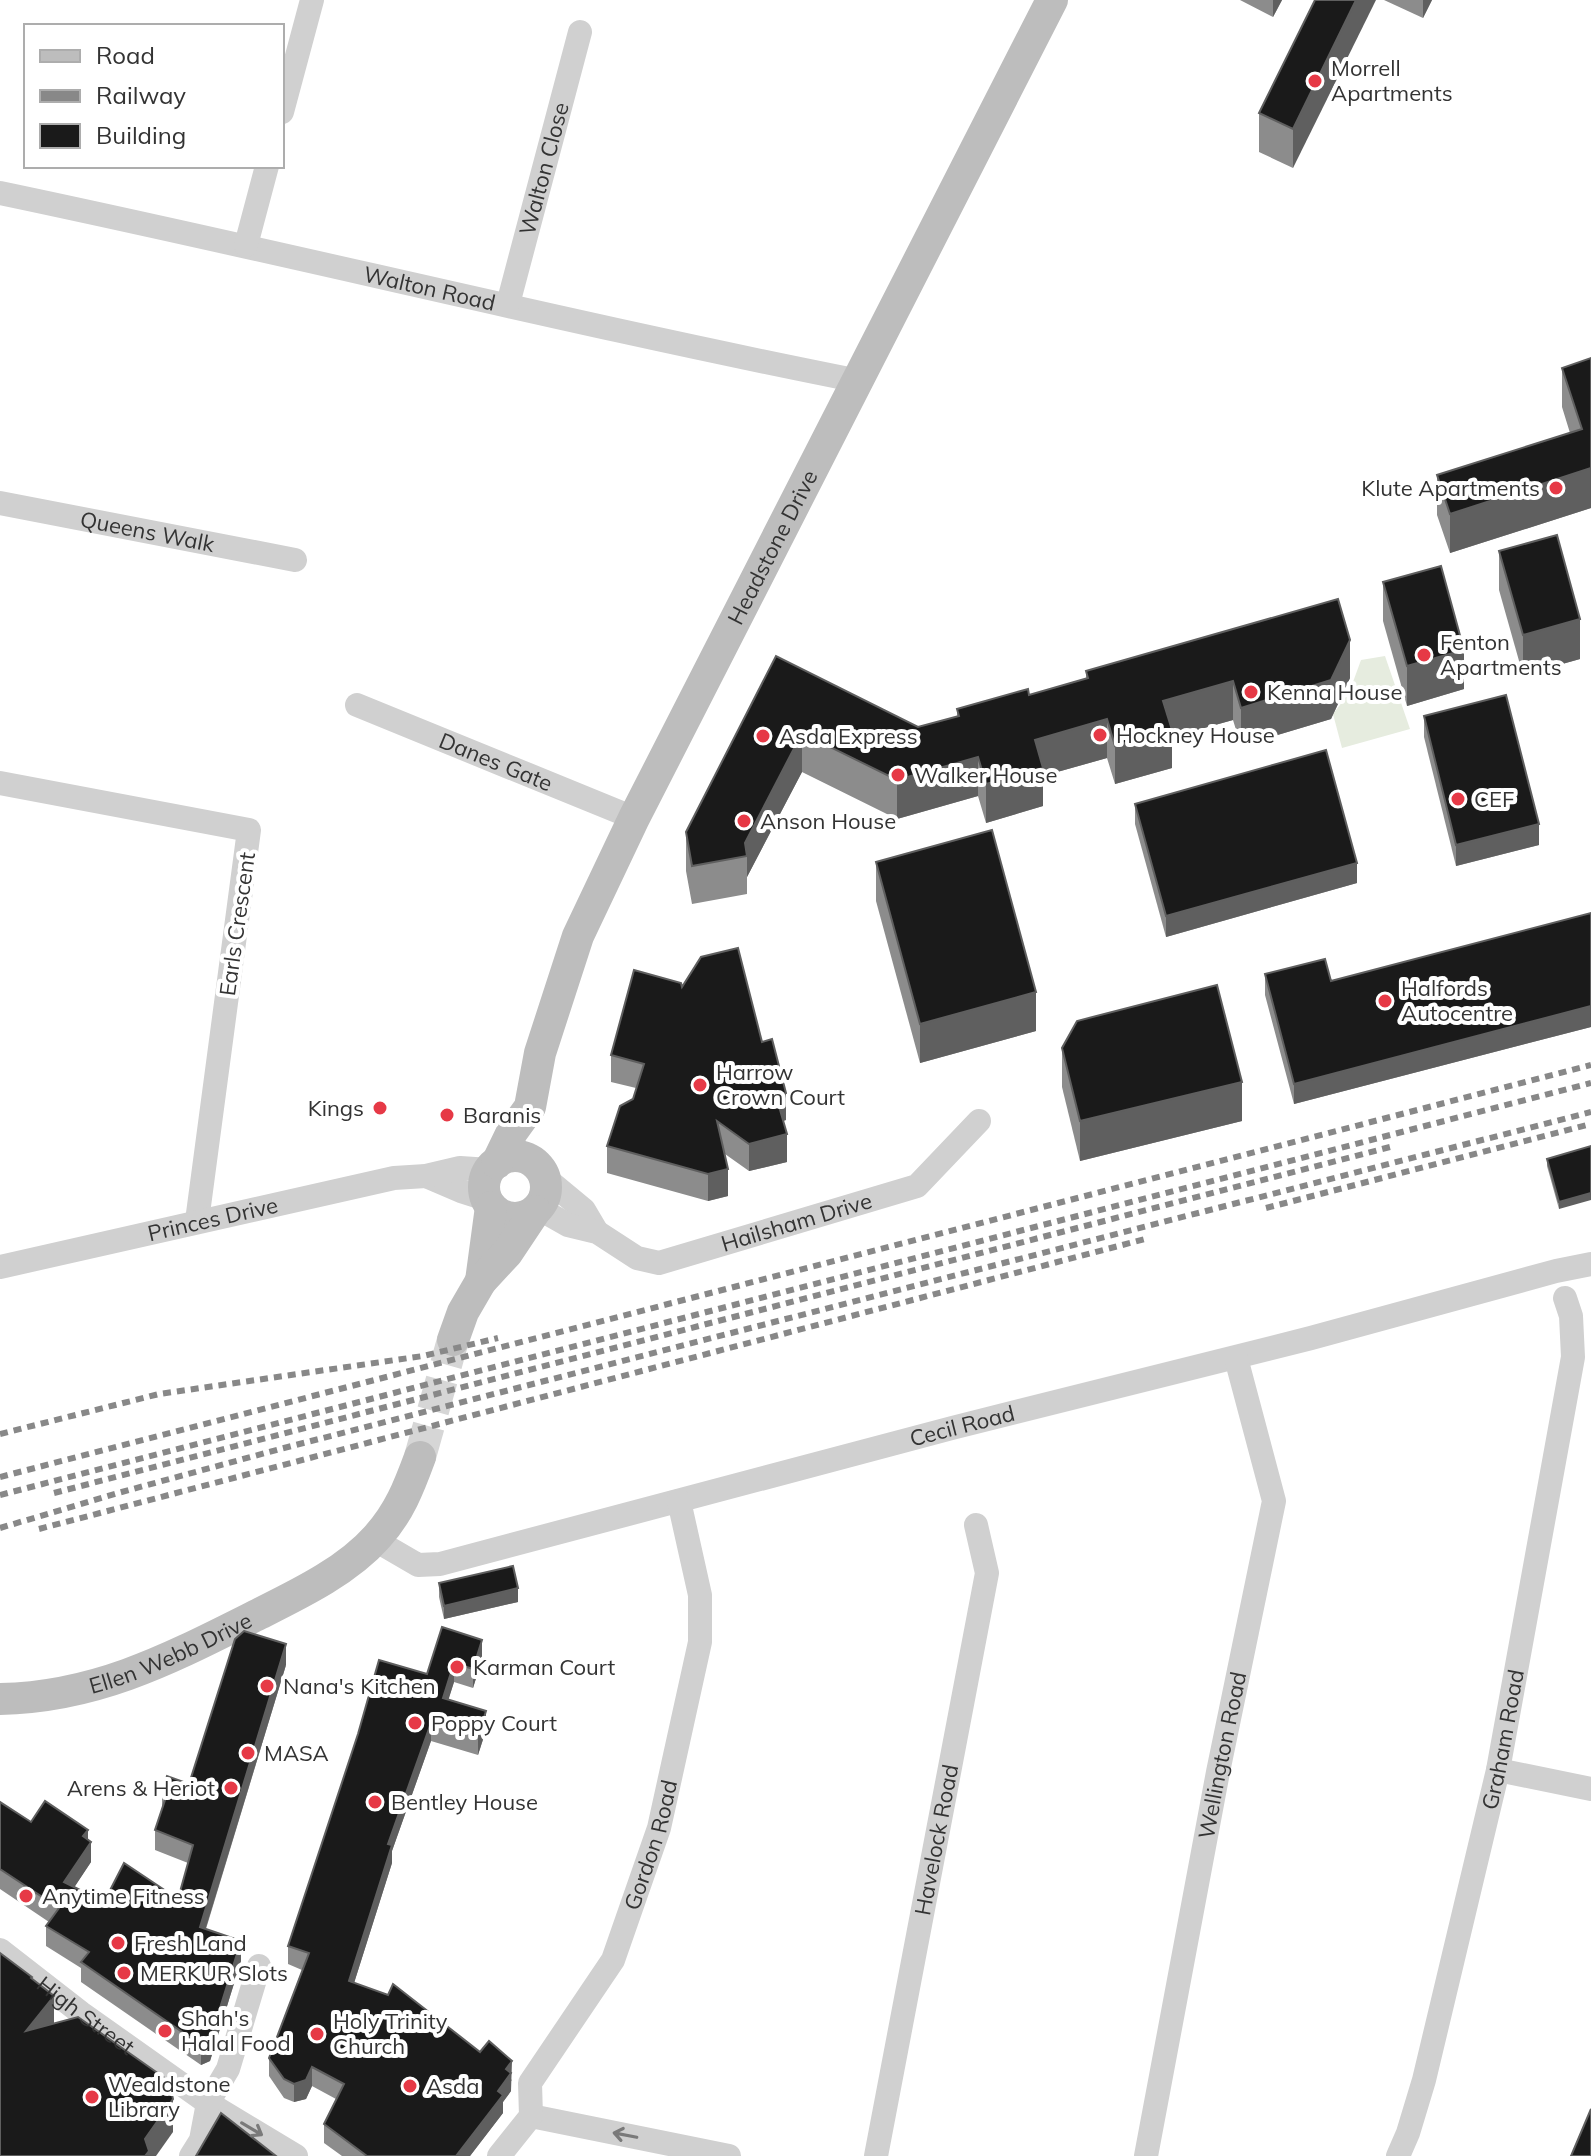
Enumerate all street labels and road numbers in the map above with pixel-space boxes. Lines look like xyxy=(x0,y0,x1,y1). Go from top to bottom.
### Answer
street label: Walton Close xyxy=(513,99,575,238)
street label: Walton Road xyxy=(361,260,498,317)
street label: Headstone Drive xyxy=(721,465,824,629)
street label: Queens Walk xyxy=(78,505,217,558)
street label: Danes Gate xyxy=(435,726,557,797)
street label: Earls Crescent xyxy=(213,850,261,998)
street label: Hailsham Drive xyxy=(718,1186,875,1258)
street label: Princes Drive xyxy=(145,1191,280,1247)
street label: Cecil Road xyxy=(907,1399,1018,1453)
street label: Ellen Webb Drive xyxy=(86,1606,256,1700)
street label: Graham Road xyxy=(1475,1667,1530,1812)
street label: Wellington Road xyxy=(1192,1669,1252,1841)
street label: Havelock Road xyxy=(908,1762,964,1918)
street label: Gordon Road xyxy=(618,1777,683,1914)
street label: High Street xyxy=(31,1970,141,2061)

